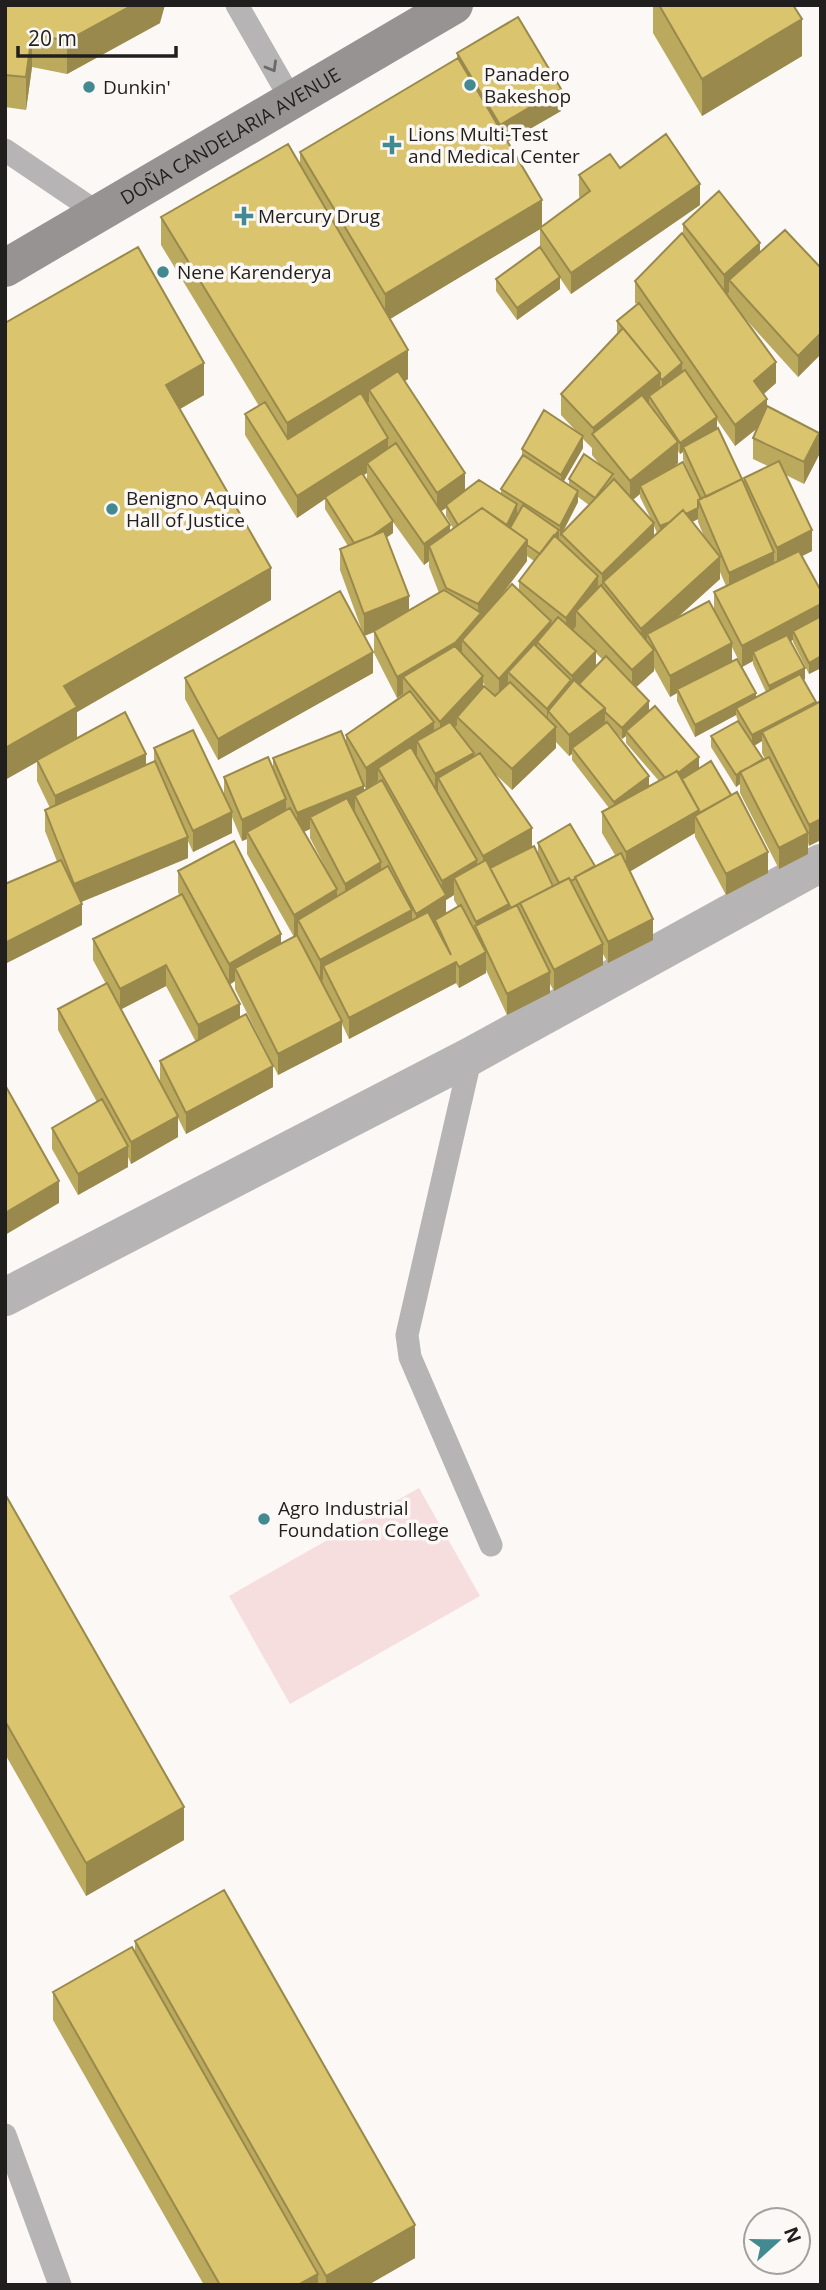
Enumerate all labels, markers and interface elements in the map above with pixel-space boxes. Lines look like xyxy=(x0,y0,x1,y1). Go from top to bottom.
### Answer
scale bar xyxy=(18,14,175,58)
text: 20 m xyxy=(28,24,77,52)
one-way arrow xyxy=(264,59,277,72)
street label: DOÑA CANDELARIA AVENUE xyxy=(115,61,345,211)
place label: Panadero Bakeshop xyxy=(484,61,571,109)
place label: Dunkin' xyxy=(103,74,171,100)
marker: Panadero Bakeshop xyxy=(462,77,478,93)
marker: Dunkin' xyxy=(81,79,97,95)
place label: Lions Multi-Test and Medical Center xyxy=(408,121,580,169)
marker: Lions Multi-Test and Medical Center xyxy=(382,135,402,155)
place label: Mercury Drug xyxy=(258,203,380,229)
marker: Mercury Drug xyxy=(236,208,252,224)
place label: Nene Karenderya xyxy=(177,259,332,285)
marker: Nene Karenderya xyxy=(155,264,171,280)
place label: Benigno Aquino Hall of Justice xyxy=(126,485,267,533)
marker: Benigno Aquino Hall of Justice xyxy=(104,501,120,517)
place label: Agro Industrial Foundation College xyxy=(278,1495,449,1543)
marker: Agro Industrial Foundation College xyxy=(256,1511,272,1527)
north arrow xyxy=(742,2206,812,2276)
text: N xyxy=(778,2223,808,2247)

